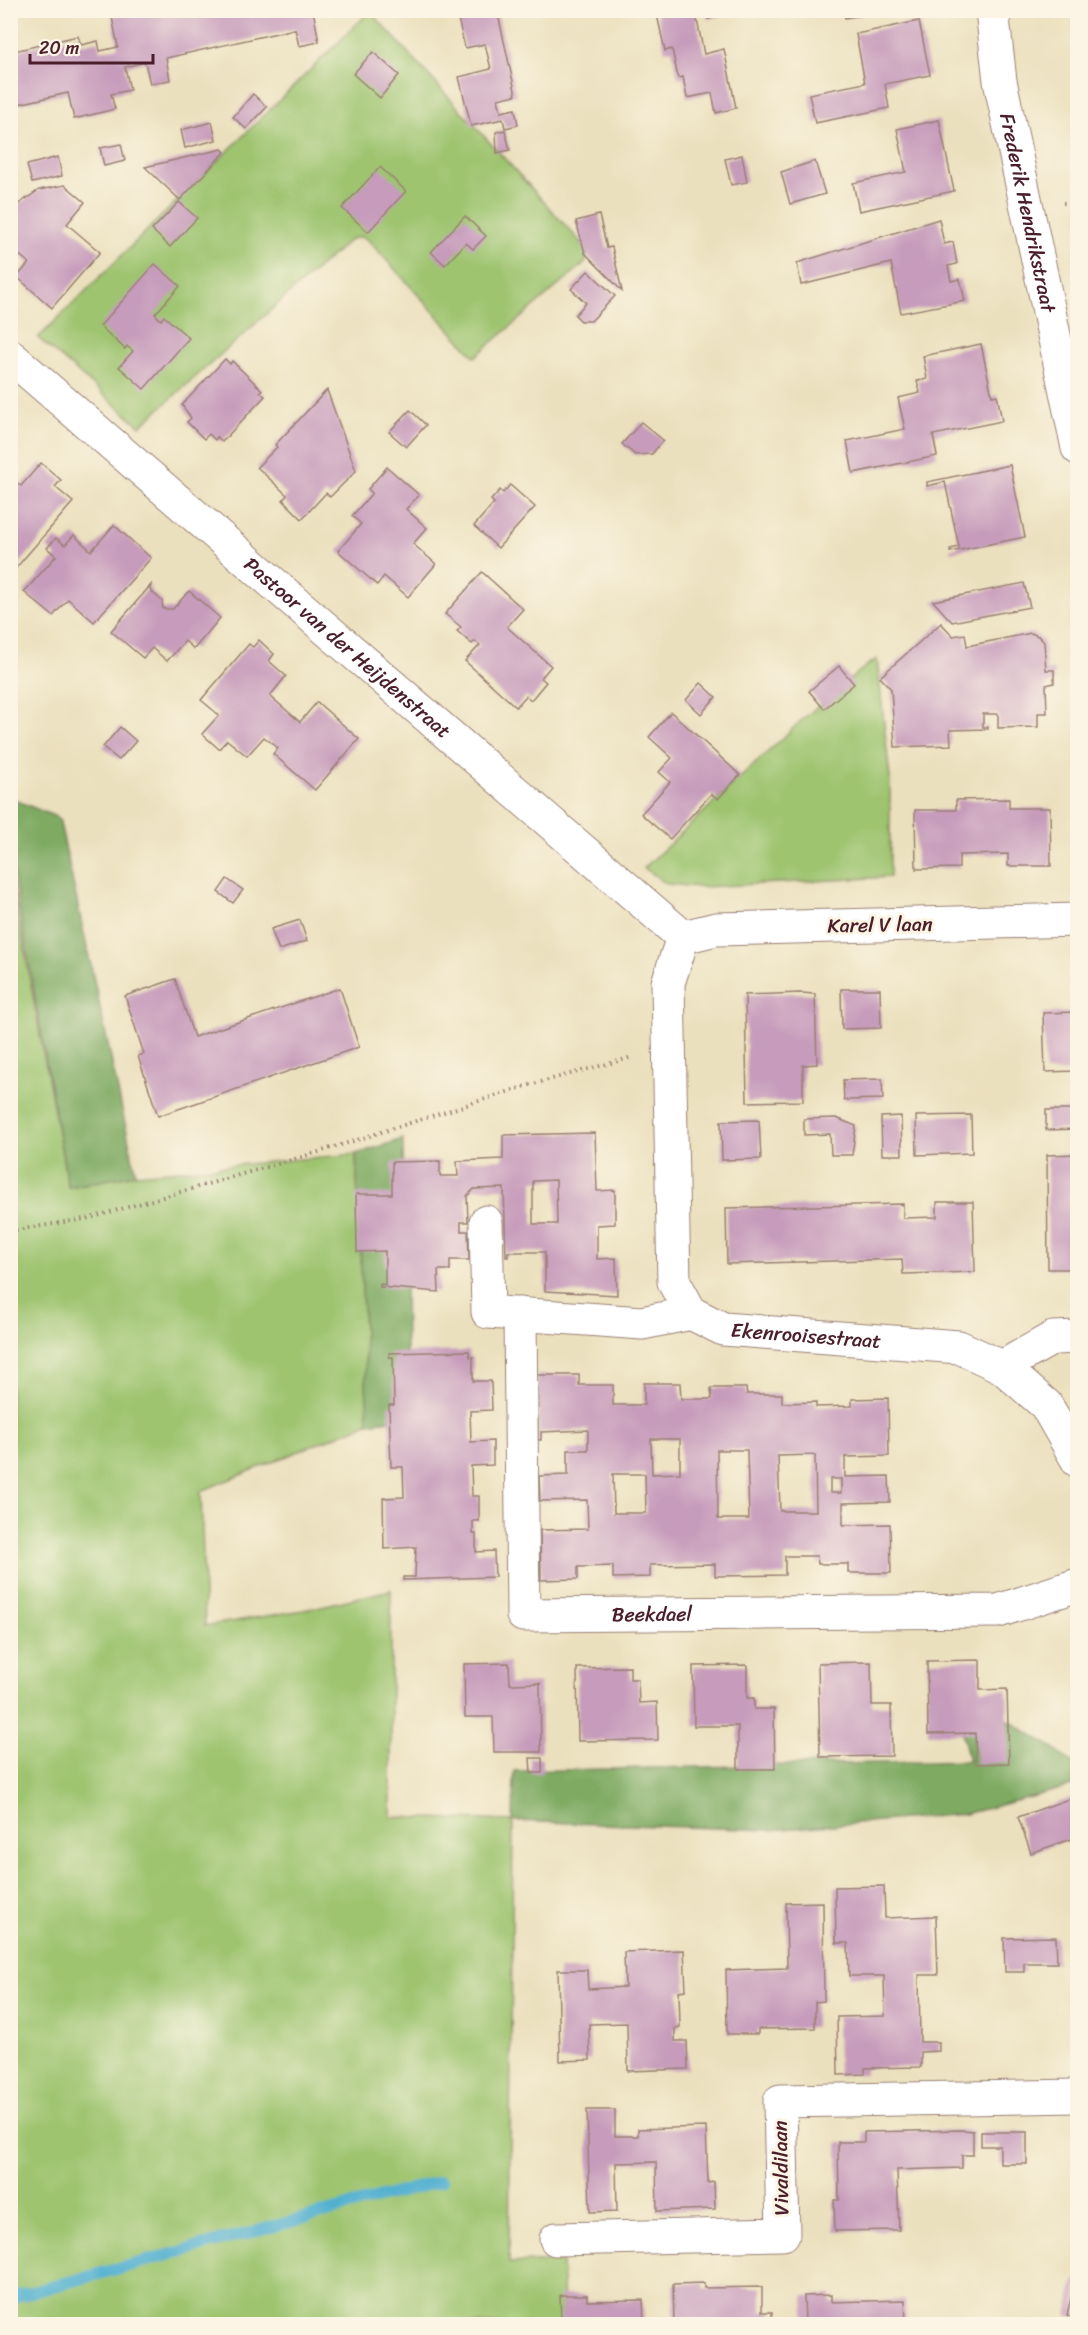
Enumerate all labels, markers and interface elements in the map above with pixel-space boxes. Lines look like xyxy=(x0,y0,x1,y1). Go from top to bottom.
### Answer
scale bar xyxy=(30,27,153,65)
text: 20 m xyxy=(39,32,79,64)
street label: Frederik Hendrikstraat xyxy=(990,110,1066,317)
street label: Pastoor van der Heijdenstraat xyxy=(236,548,460,747)
street label: Karel V laan xyxy=(827,907,933,943)
street label: Ekenrooisestraat xyxy=(730,1312,883,1359)
street label: Beekdael xyxy=(612,1596,693,1632)
street label: Vivaldilaan xyxy=(763,2120,799,2216)

